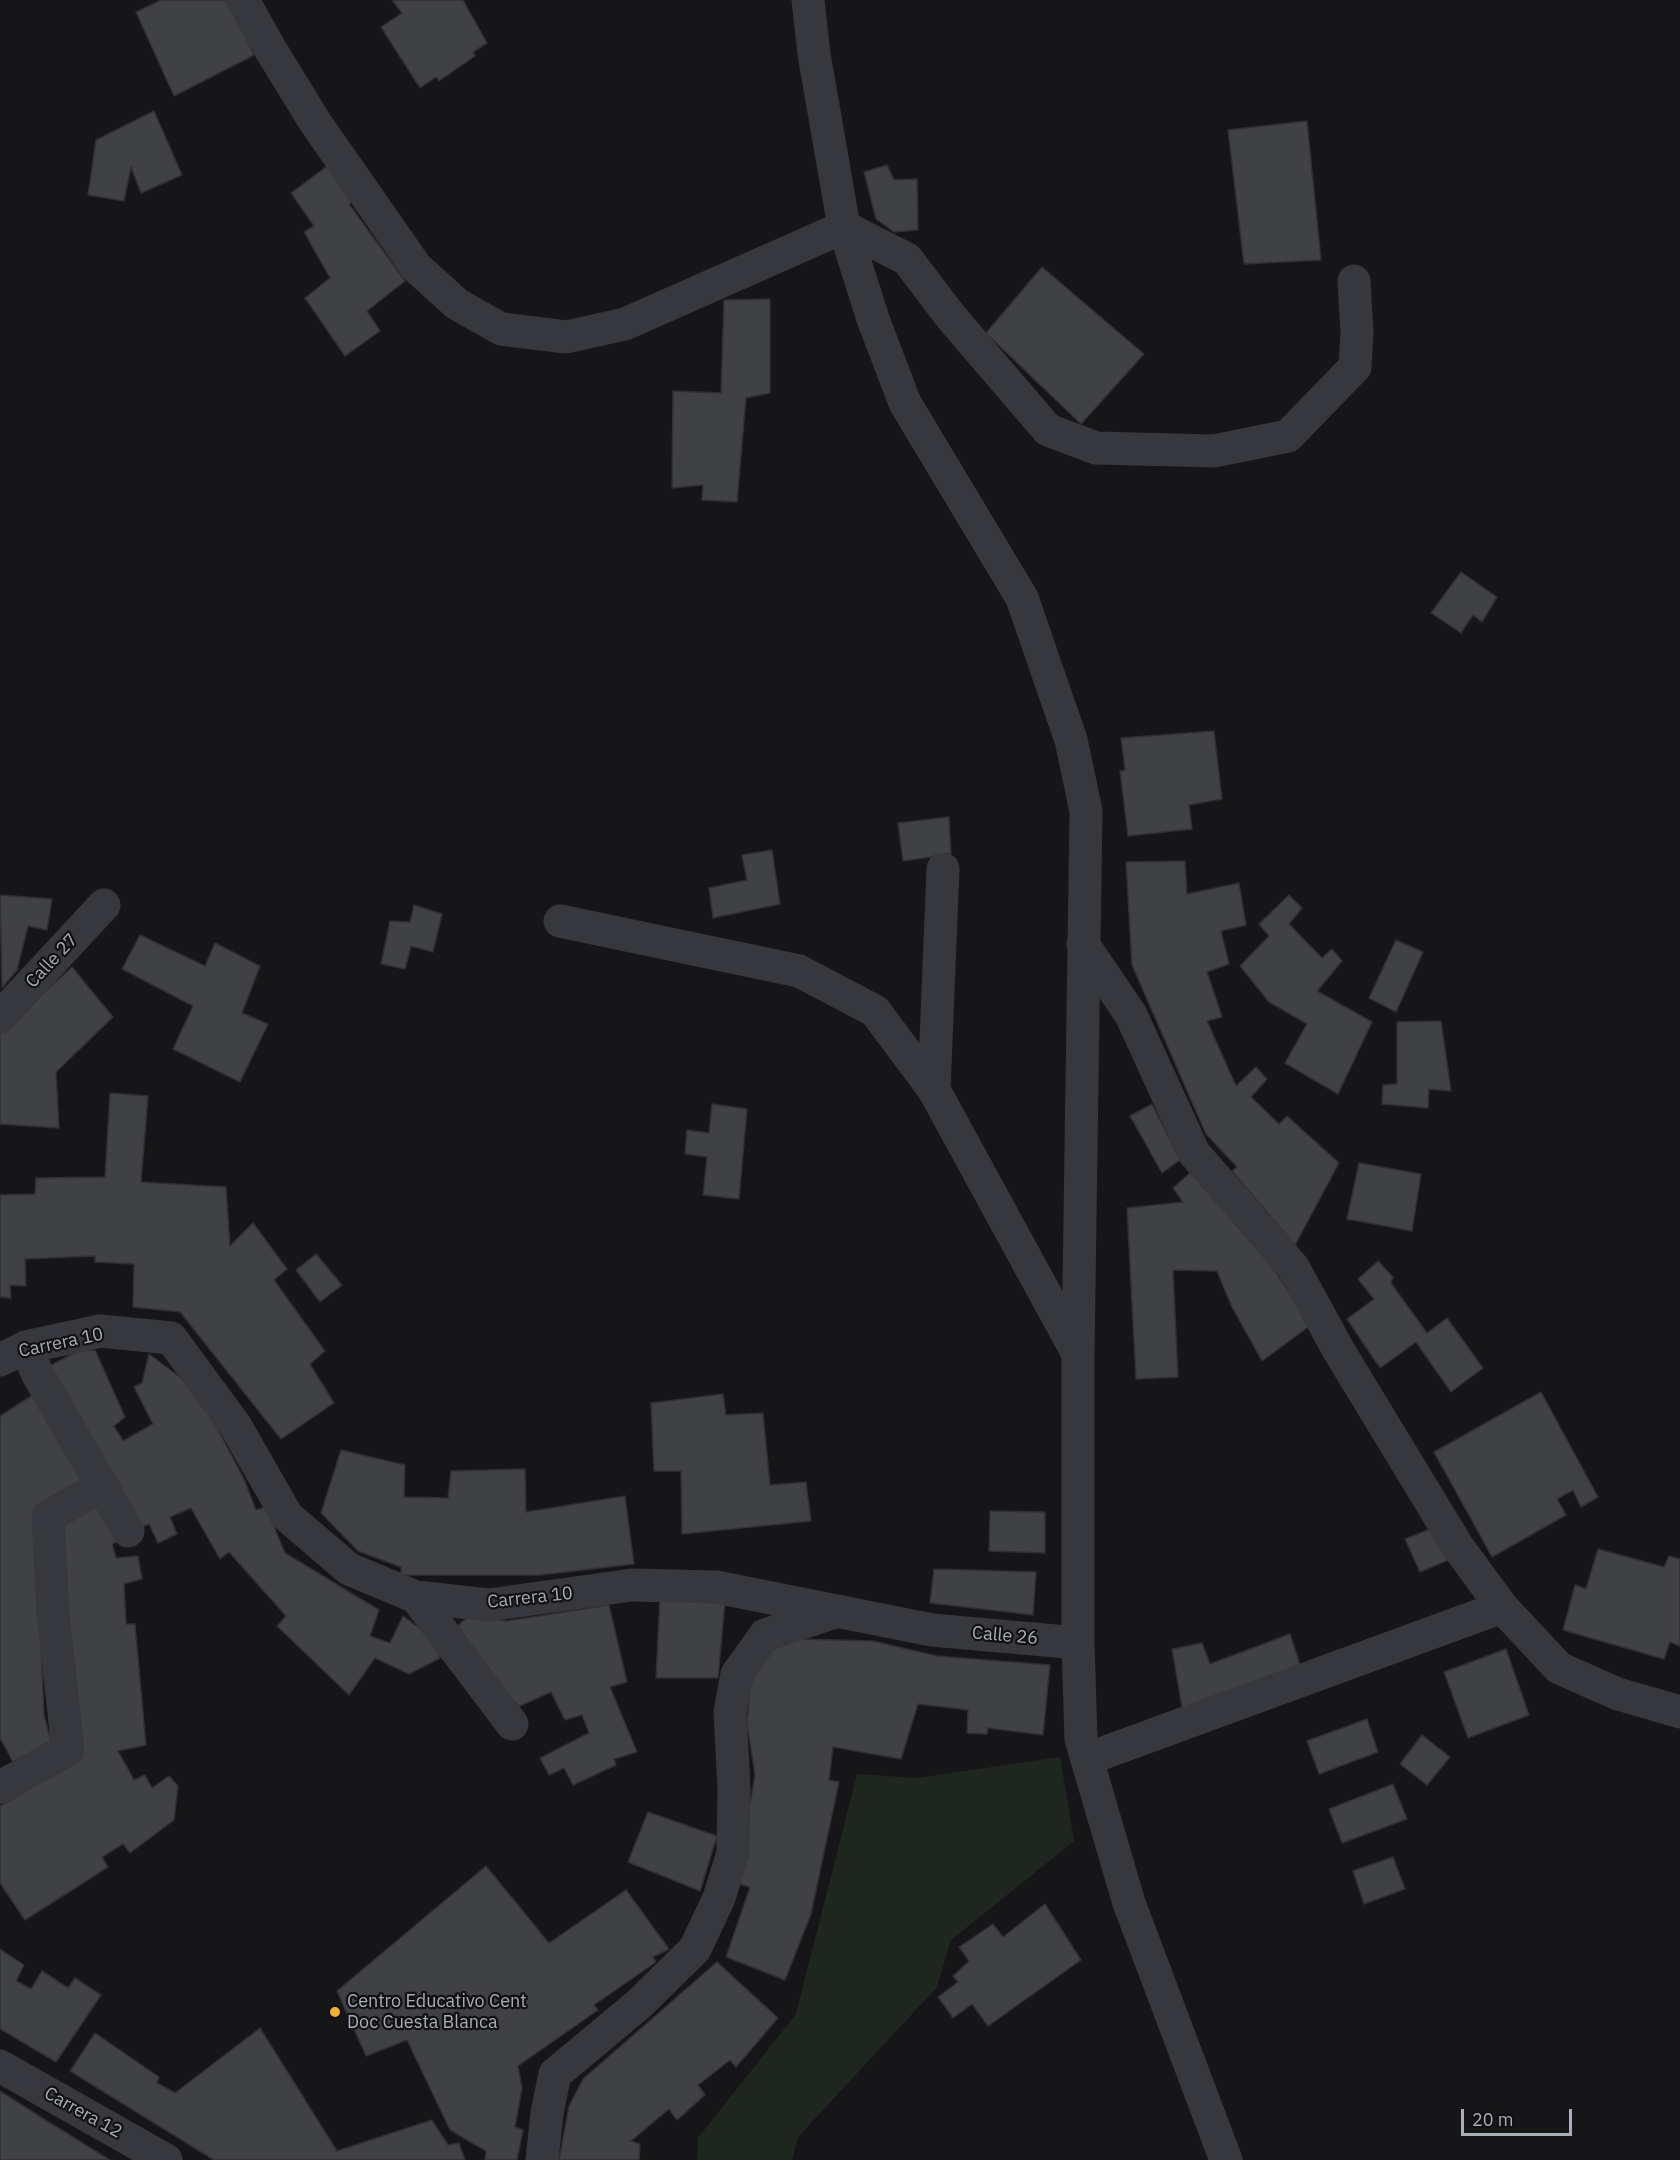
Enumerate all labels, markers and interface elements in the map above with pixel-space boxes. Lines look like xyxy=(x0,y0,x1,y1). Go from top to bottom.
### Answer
street label: Calle 27 xyxy=(22,929,82,993)
street label: Carrera 10 xyxy=(17,1324,105,1362)
street label: Carrera 10 xyxy=(486,1583,574,1613)
street label: Calle 26 xyxy=(971,1622,1039,1650)
place label: Centro Educativo Cent Doc Cuesta Blanca xyxy=(347,1991,527,2034)
marker: Centro Educativo Cent Doc Cuesta Blanca xyxy=(328,2005,342,2019)
street label: Carrera 12 xyxy=(40,2083,126,2143)
scale bar xyxy=(1464,2097,1575,2135)
text: 20 m xyxy=(1472,2108,1514,2131)

